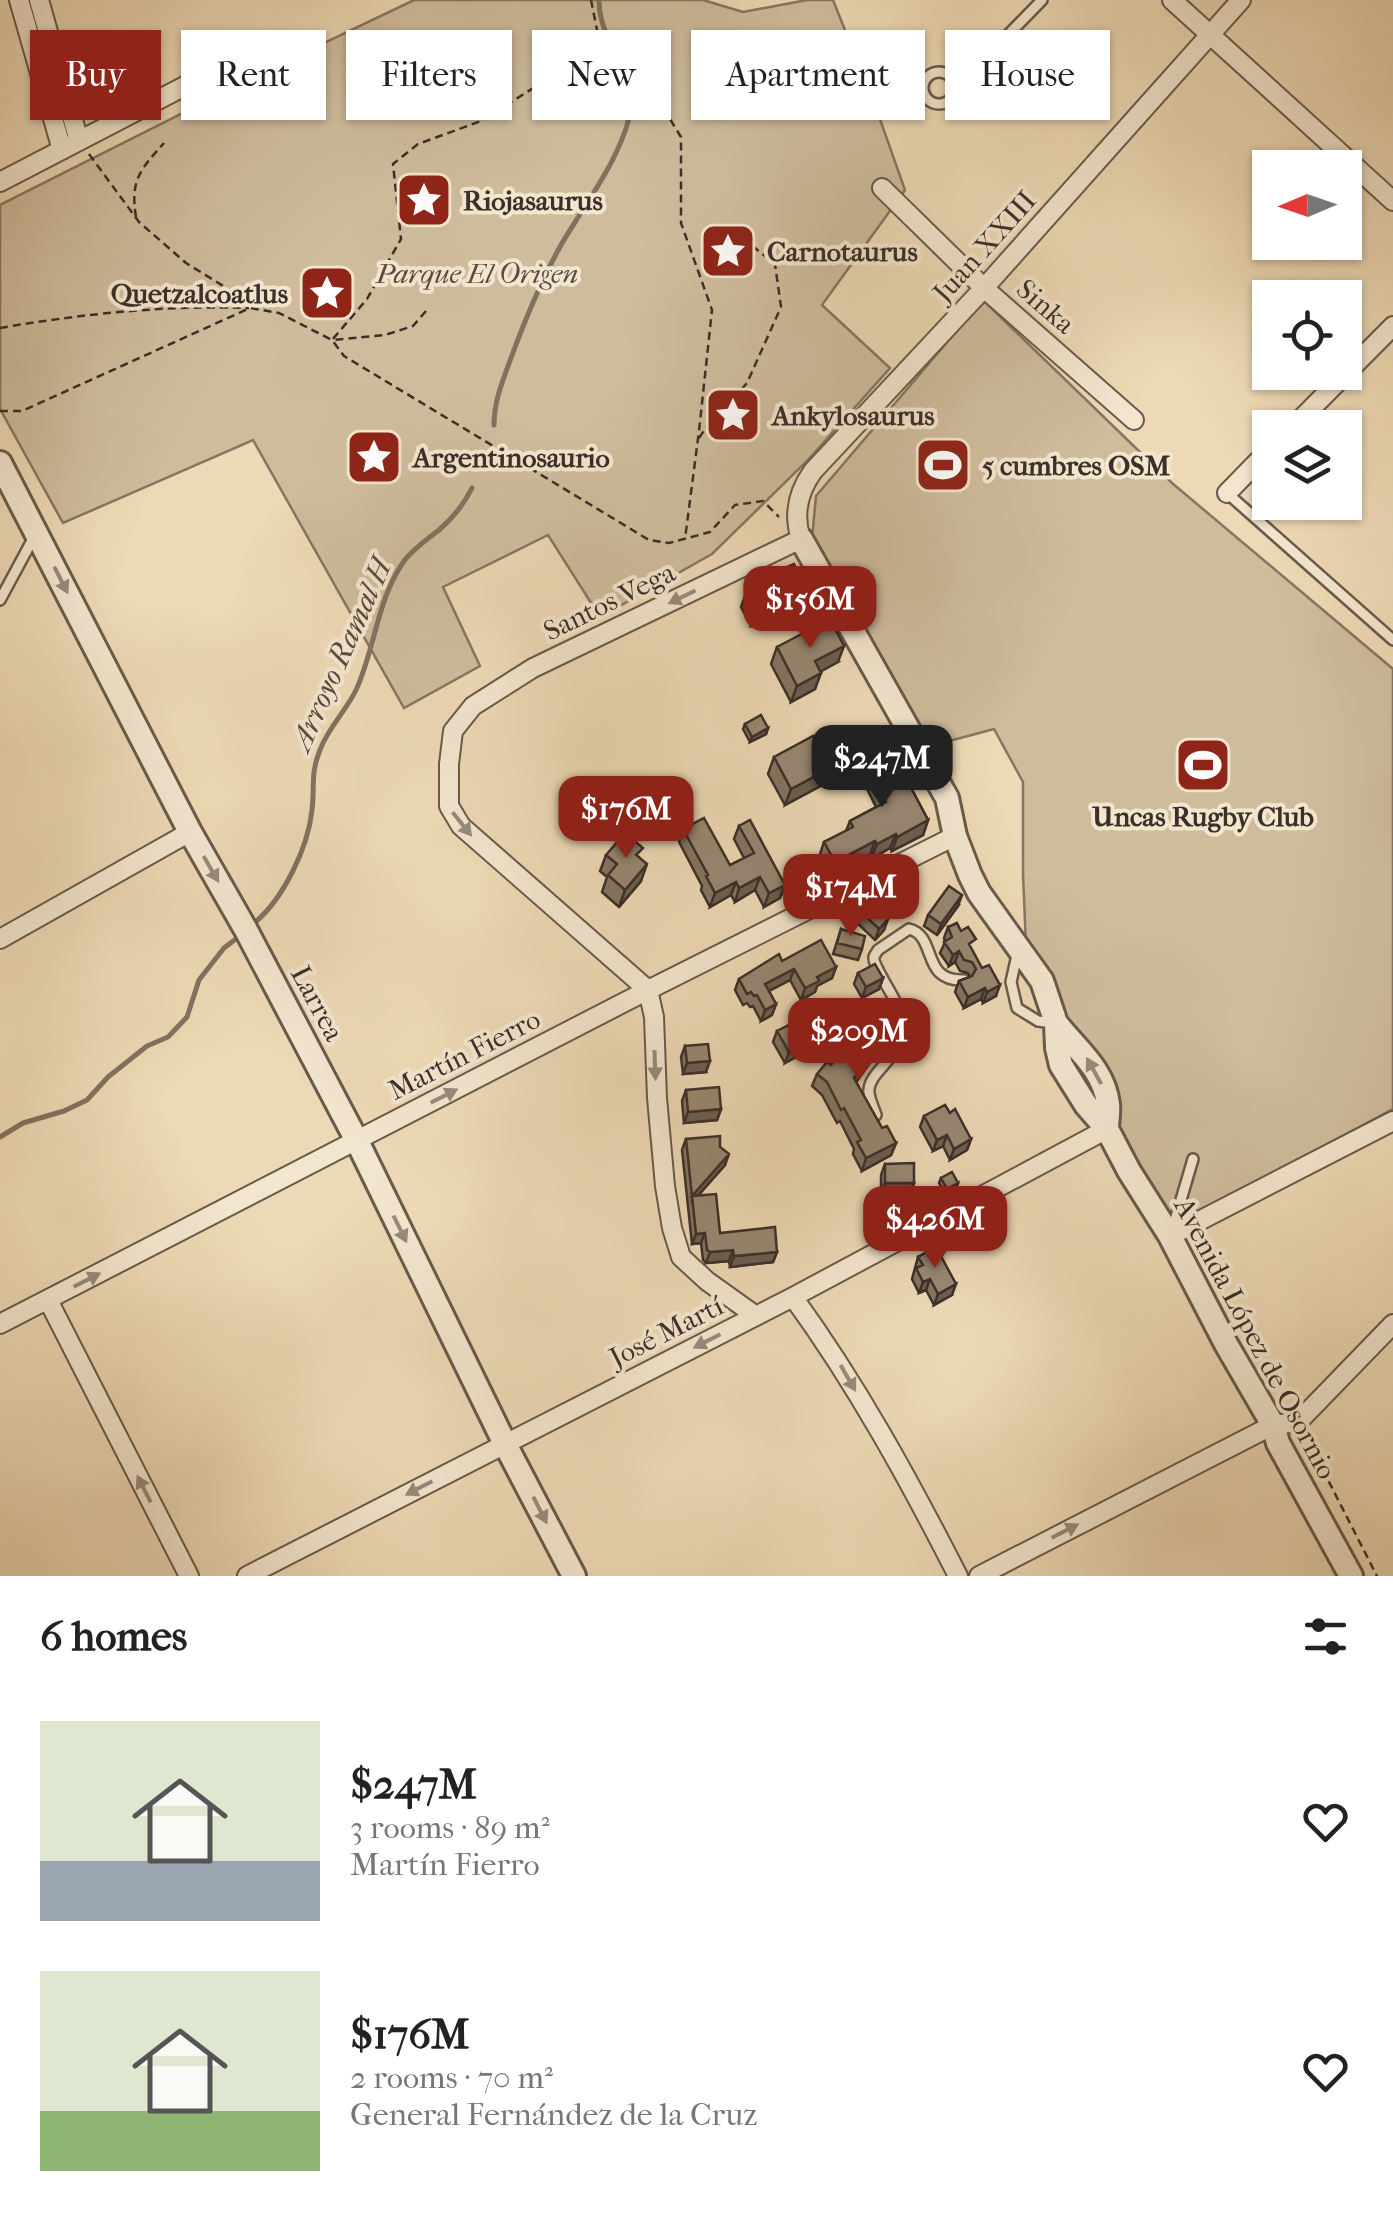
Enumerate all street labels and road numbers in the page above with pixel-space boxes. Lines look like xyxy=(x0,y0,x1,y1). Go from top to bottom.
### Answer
street label: Juan XXIII xyxy=(925,184,1043,310)
street label: Sinka xyxy=(1010,272,1082,341)
street label: Santos Vega xyxy=(538,555,681,647)
street label: Larrea xyxy=(284,960,351,1047)
street label: Martín Fierro xyxy=(383,1002,546,1107)
street label: Avenida López de Osornio xyxy=(1167,1191,1344,1485)
street label: José Martí xyxy=(602,1288,729,1375)

